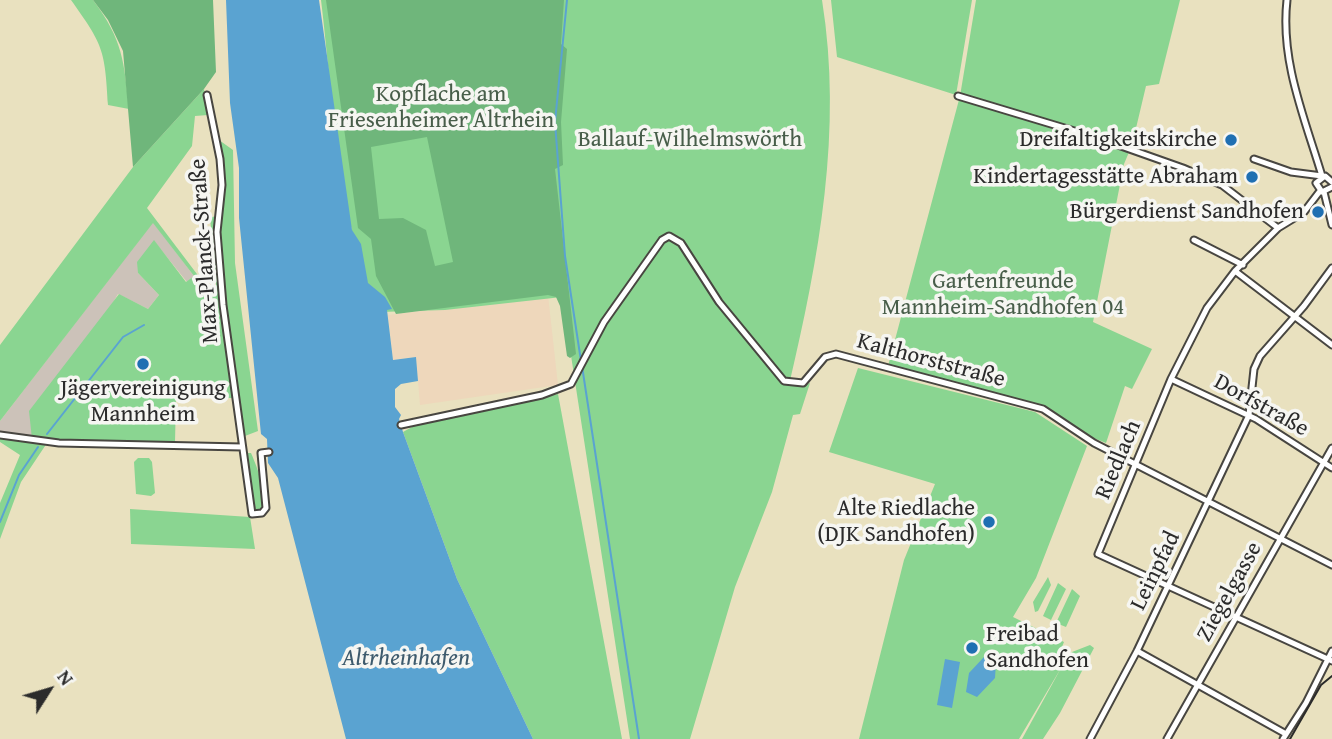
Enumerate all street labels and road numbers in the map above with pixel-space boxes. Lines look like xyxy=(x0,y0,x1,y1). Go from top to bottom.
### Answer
street label: Max-Planck-Straße xyxy=(185,158,225,344)
street label: Kalthorststraße xyxy=(854,328,1008,394)
street label: Dorfstraße xyxy=(1209,369,1313,443)
street label: Riedlach xyxy=(1090,416,1148,504)
street label: Leinpfad xyxy=(1125,527,1187,615)
street label: Ziegelgasse xyxy=(1191,537,1269,647)

